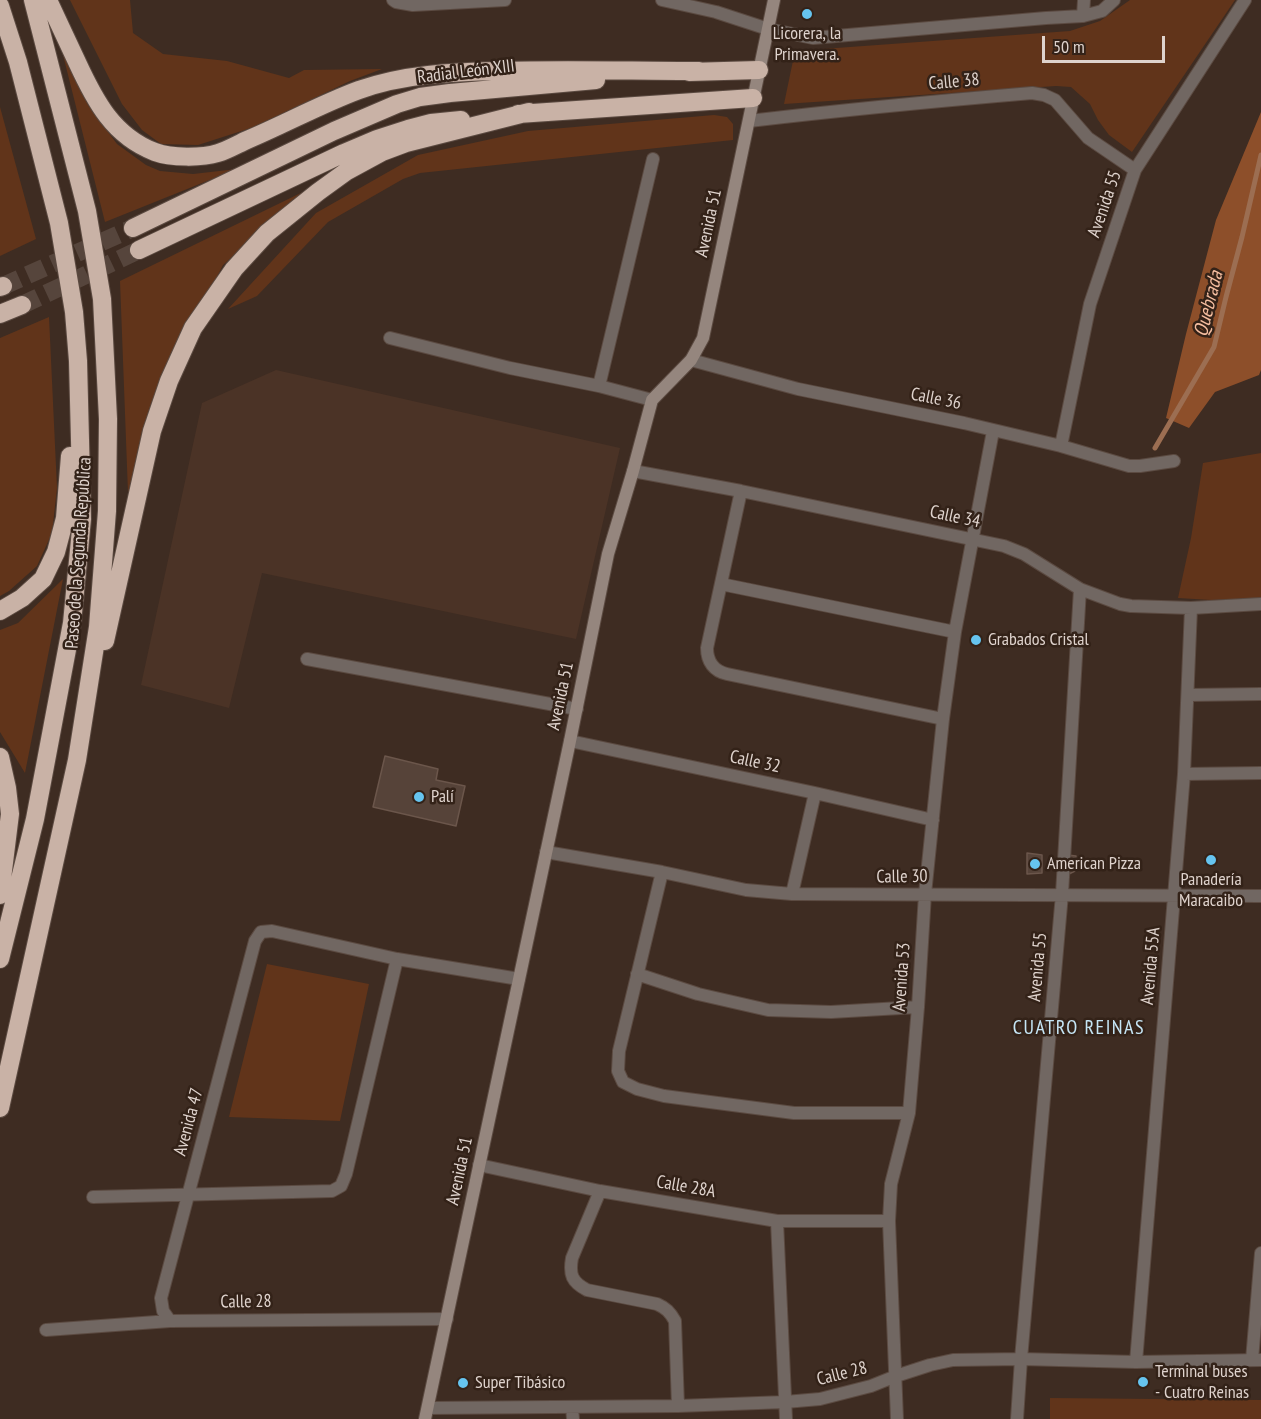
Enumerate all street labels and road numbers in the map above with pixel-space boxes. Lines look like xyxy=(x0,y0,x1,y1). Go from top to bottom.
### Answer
street label: Radial León XIII xyxy=(416,55,516,89)
street label: Calle 38 xyxy=(928,69,980,95)
street label: Avenida 55 xyxy=(1084,168,1126,240)
street label: Avenida 51 xyxy=(691,187,727,259)
street label: Calle 36 xyxy=(909,384,963,414)
street label: Paseo de la Segunda República xyxy=(62,457,96,649)
street label: Calle 34 xyxy=(928,501,982,533)
street label: Avenida 51 xyxy=(543,660,579,732)
street label: Calle 32 xyxy=(728,746,782,778)
street label: Calle 30 xyxy=(876,866,928,888)
street label: Avenida 55A xyxy=(1137,926,1165,1006)
street label: Avenida 55 xyxy=(1024,932,1052,1002)
street label: Avenida 53 xyxy=(889,942,915,1012)
street label: Avenida 47 xyxy=(170,1086,208,1158)
street label: Avenida 51 xyxy=(442,1135,478,1207)
street label: Calle 28A xyxy=(655,1171,717,1203)
street label: Calle 28 xyxy=(220,1291,272,1313)
street label: Calle 28 xyxy=(815,1357,869,1391)

